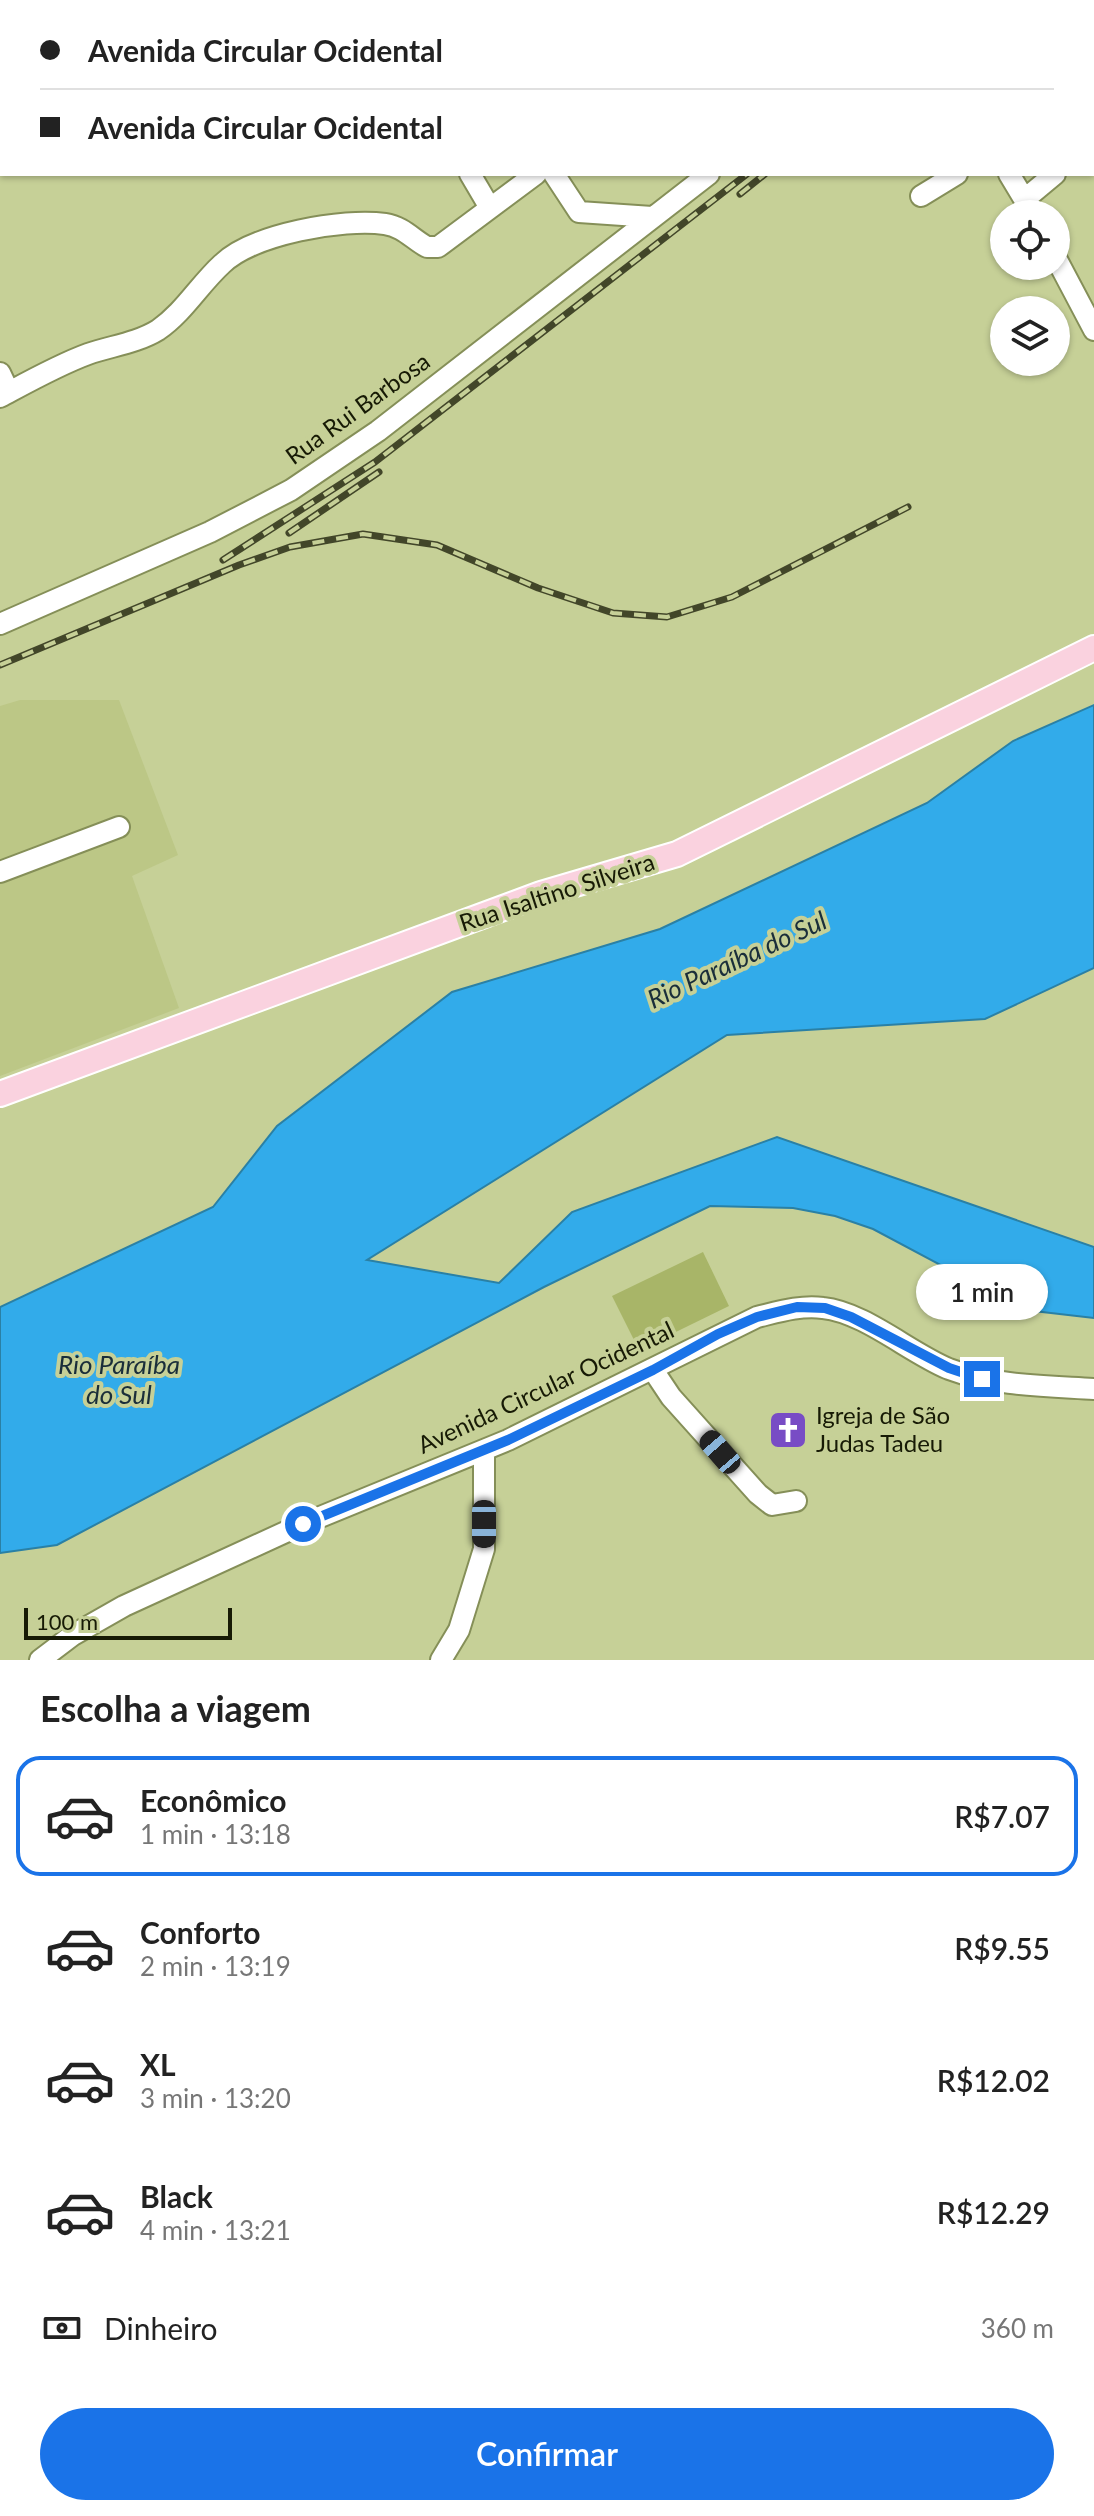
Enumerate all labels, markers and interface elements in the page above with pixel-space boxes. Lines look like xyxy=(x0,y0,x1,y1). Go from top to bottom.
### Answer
text: Avenida Circular Ocidental xyxy=(88,32,443,68)
text: Avenida Circular Ocidental xyxy=(88,109,443,145)
map controls xyxy=(990,200,1070,376)
button: locate xyxy=(990,200,1070,280)
button: layers xyxy=(990,296,1070,376)
street label: Rua Rui Barbosa xyxy=(279,346,435,470)
street label: Rua Isaltino Silveira xyxy=(455,846,658,937)
water label: Rio Paraíba do Sul xyxy=(642,904,831,1015)
callout: 1 min xyxy=(916,1263,1048,1319)
text: 1 min xyxy=(950,1276,1014,1308)
street label: Avenida Circular Ocidental xyxy=(413,1314,678,1459)
water label: Rio Paraíba do Sul xyxy=(58,1348,180,1410)
route end xyxy=(964,1361,1000,1397)
place label: Igreja de São Judas Tadeu xyxy=(816,1400,950,1457)
church icon: Igreja de São Judas Tadeu xyxy=(767,1409,809,1451)
car xyxy=(695,1426,745,1478)
car xyxy=(472,1500,496,1548)
route start xyxy=(285,1506,321,1542)
scale bar xyxy=(24,1604,232,1640)
text: 100 m xyxy=(36,1608,98,1635)
text: Escolha a viagem xyxy=(40,1686,311,1730)
icon: car xyxy=(44,1780,116,1852)
text: Econômico xyxy=(140,1782,286,1818)
text: R$7.07 xyxy=(954,1798,1050,1834)
text: 1 min · 13:18 xyxy=(140,1818,291,1850)
icon: car xyxy=(44,1912,116,1984)
text: Conforto xyxy=(140,1914,260,1950)
text: R$9.55 xyxy=(954,1930,1050,1966)
text: 2 min · 13:19 xyxy=(140,1950,291,1982)
icon: car xyxy=(44,2044,116,2116)
text: XL xyxy=(140,2046,176,2082)
text: R$12.02 xyxy=(937,2062,1050,2098)
text: 3 min · 13:20 xyxy=(140,2082,291,2114)
icon: car xyxy=(44,2176,116,2248)
text: Black xyxy=(140,2178,213,2214)
text: R$12.29 xyxy=(937,2194,1050,2230)
text: 4 min · 13:21 xyxy=(140,2214,291,2246)
icon: cash xyxy=(40,2306,84,2350)
text: Dinheiro xyxy=(104,2310,218,2346)
text: 360 m xyxy=(981,2312,1054,2344)
button: Confirmar xyxy=(40,2408,1054,2500)

